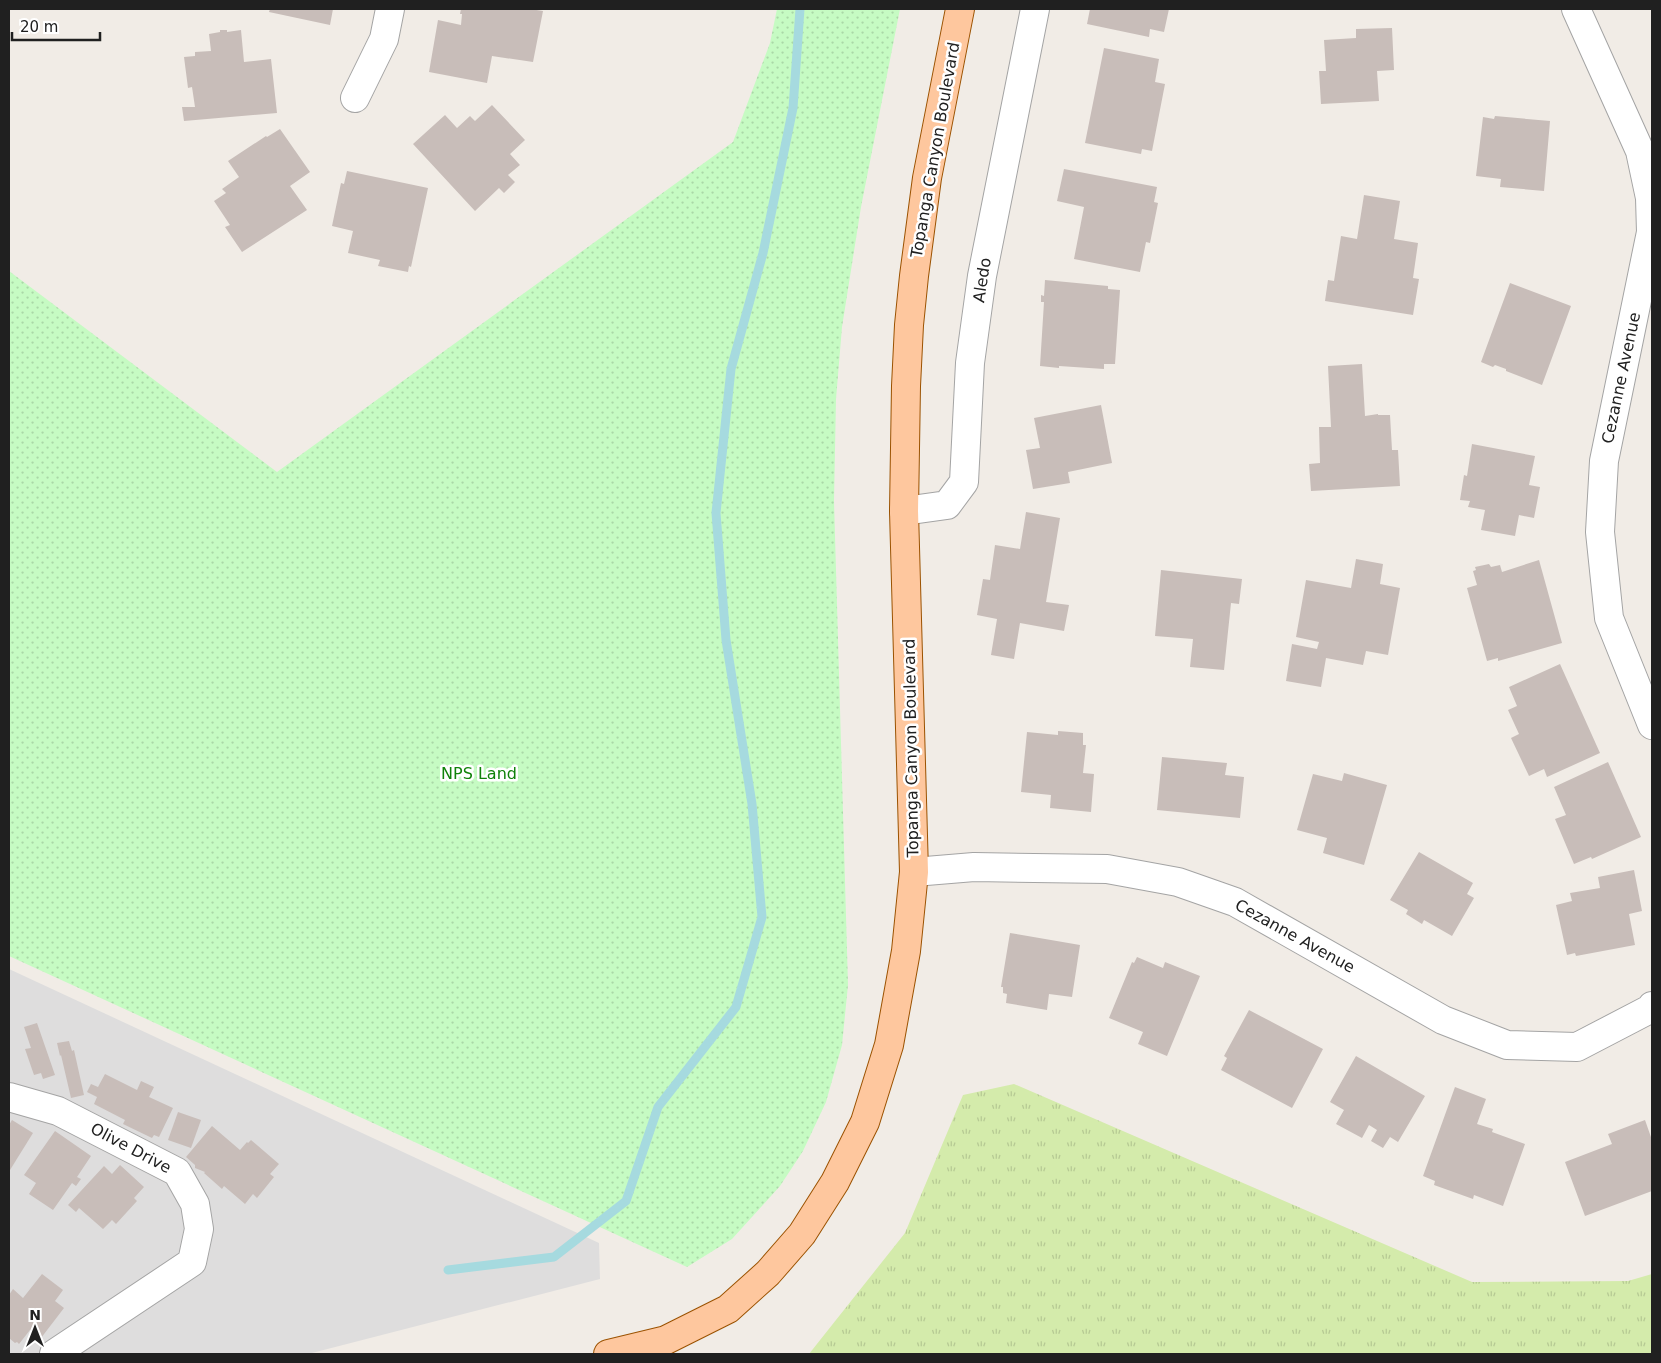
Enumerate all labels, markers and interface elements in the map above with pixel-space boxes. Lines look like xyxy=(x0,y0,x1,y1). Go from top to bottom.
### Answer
scale bar xyxy=(12,10,100,42)
text: 20 m xyxy=(20,18,58,36)
street label: Topanga Canyon Boulevard xyxy=(906,41,963,260)
street label: Aledo xyxy=(969,256,995,304)
street label: Cezanne Avenue xyxy=(1598,311,1644,445)
street label: Topanga Canyon Boulevard xyxy=(900,639,922,858)
park label: NPS Land xyxy=(441,764,517,783)
street label: Cezanne Avenue xyxy=(1232,895,1358,977)
street label: Olive Drive xyxy=(87,1119,175,1177)
north arrow xyxy=(10,1303,60,1353)
text: N xyxy=(29,1307,41,1323)

